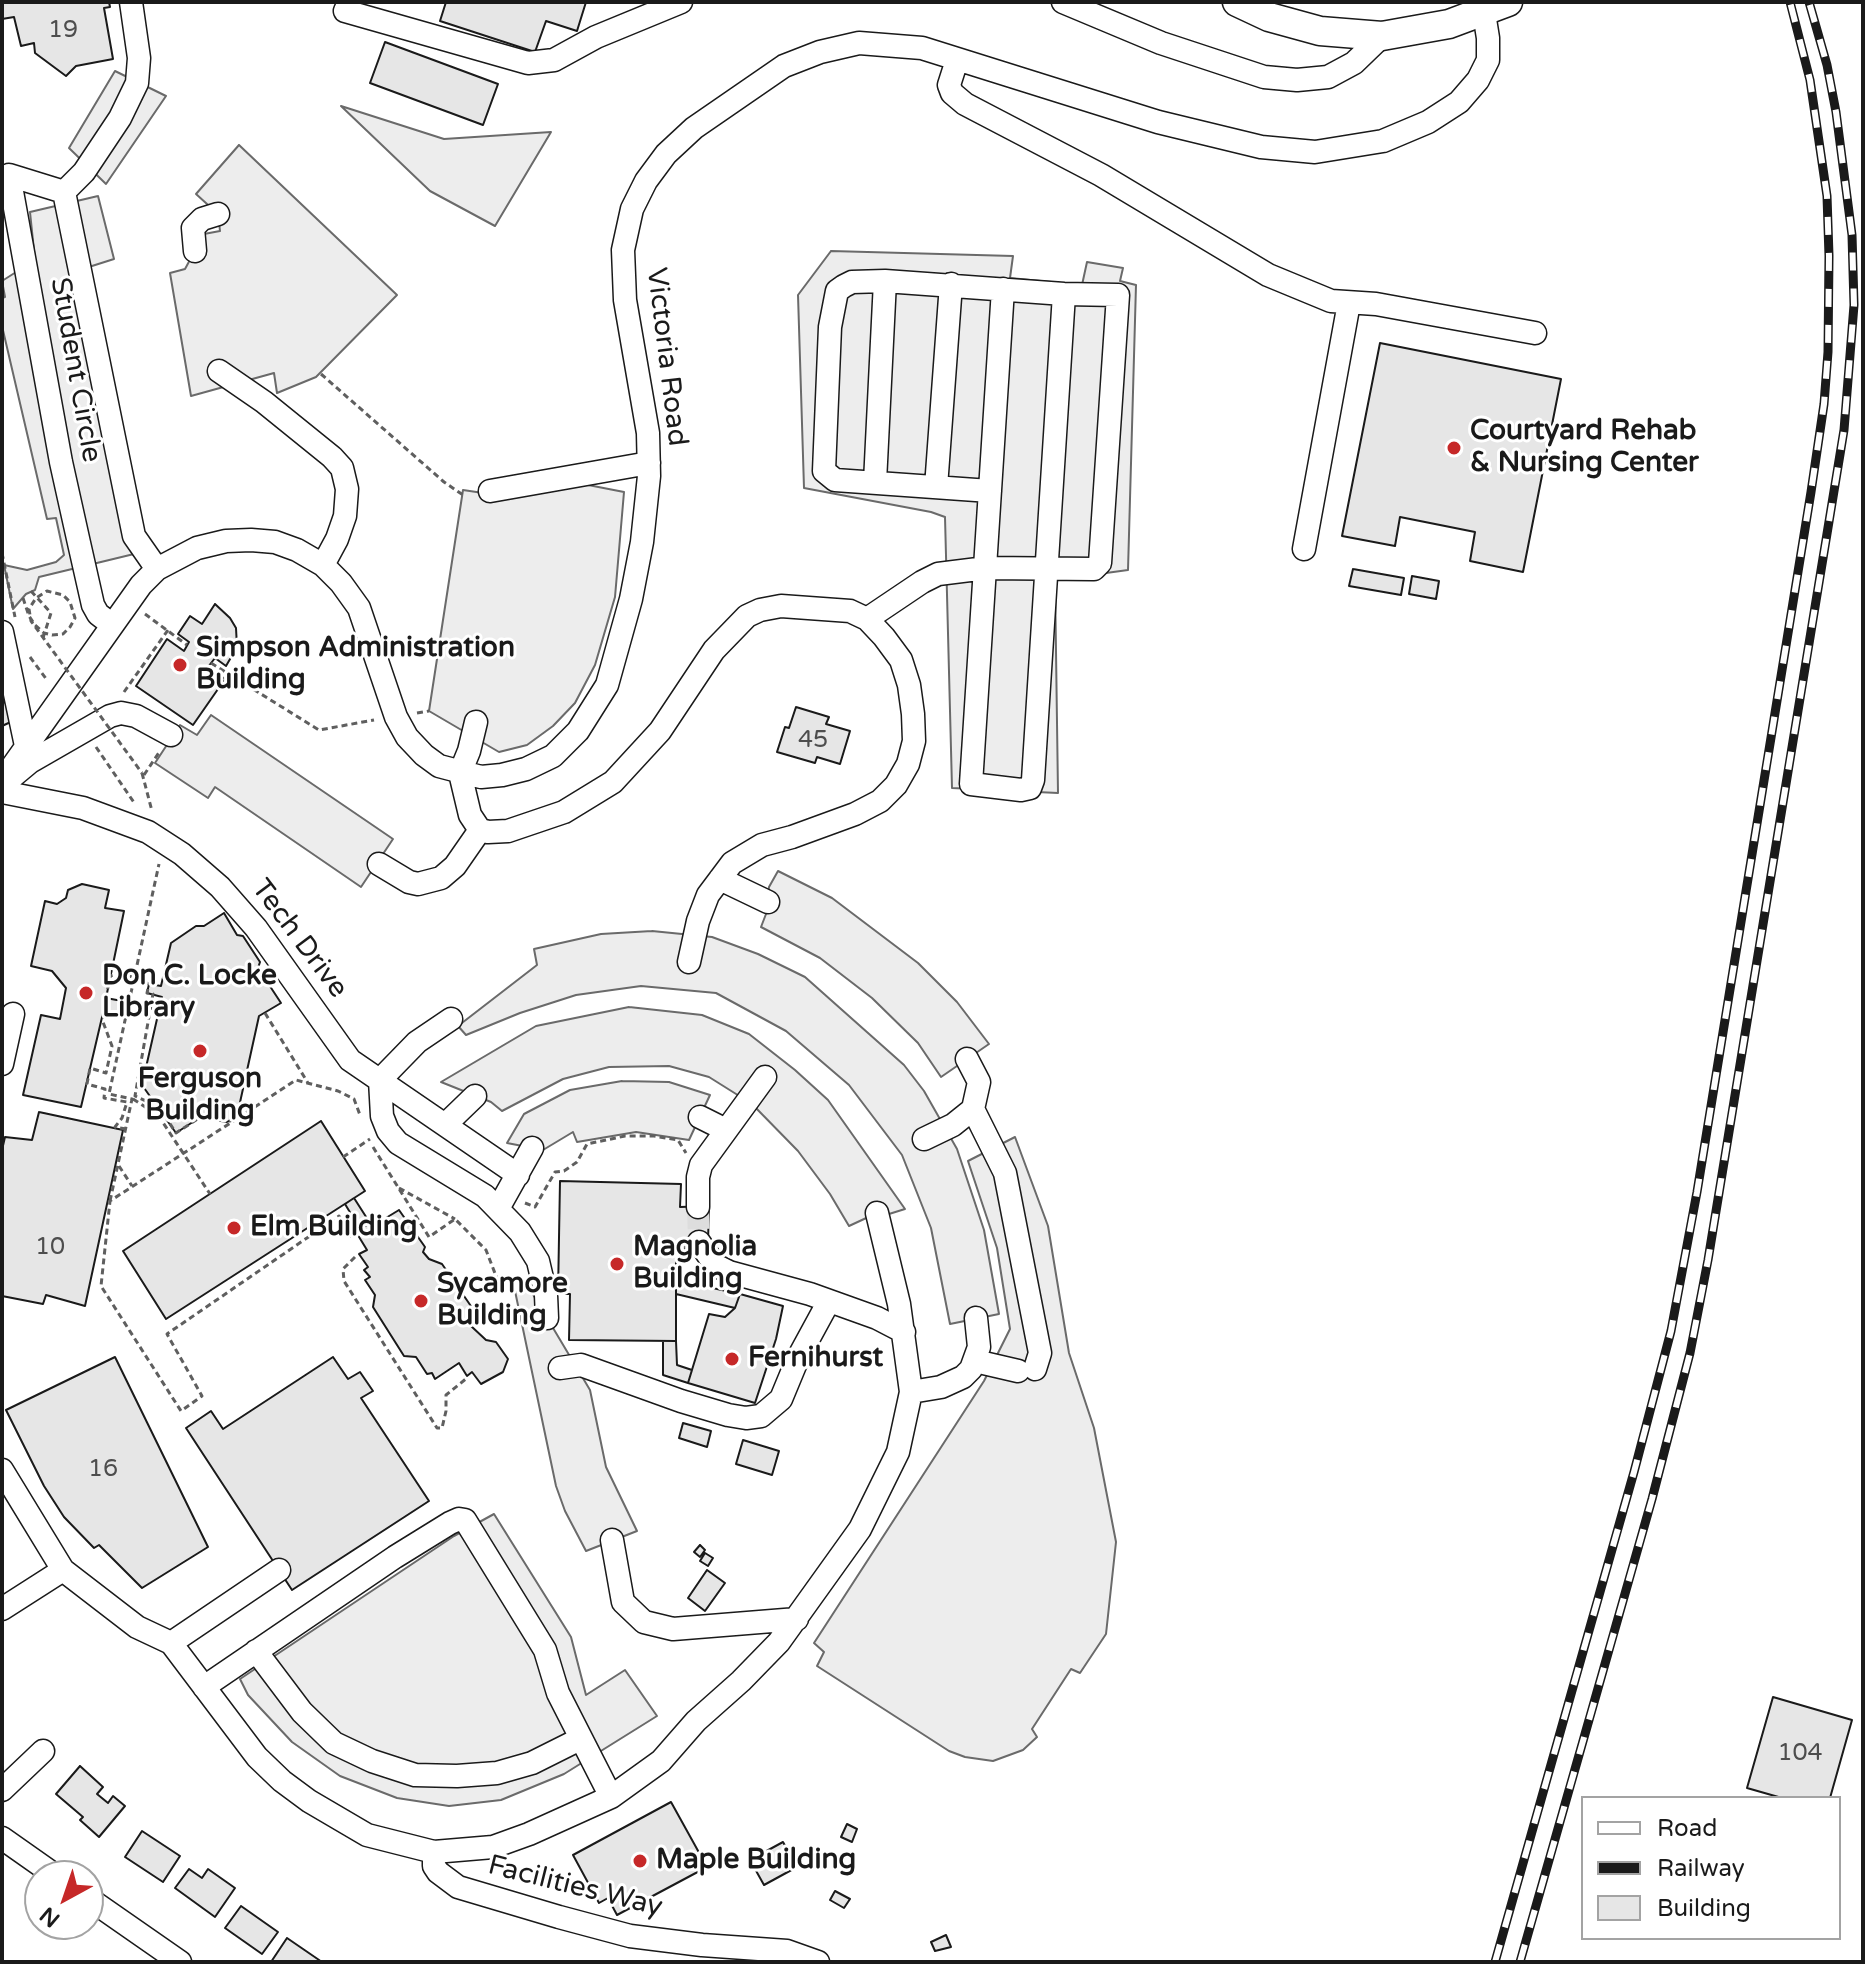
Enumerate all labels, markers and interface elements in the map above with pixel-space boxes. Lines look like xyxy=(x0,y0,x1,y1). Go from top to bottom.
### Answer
house number: 19 xyxy=(48,17,78,45)
street label: Victoria Road xyxy=(638,266,694,448)
street label: Student Circle xyxy=(42,275,108,465)
place label: Courtyard Rehab & Nursing Center xyxy=(1470,415,1699,481)
marker: Courtyard Rehab & Nursing Center xyxy=(1445,439,1463,457)
place label: Simpson Administration Building xyxy=(196,632,515,698)
marker: Simpson Administration Building xyxy=(171,656,189,674)
house number: 45 xyxy=(798,727,828,755)
street label: Tech Drive xyxy=(244,873,354,1005)
place label: Don C. Locke Library xyxy=(102,960,277,1026)
marker: Don C. Locke Library xyxy=(77,984,95,1002)
marker: Ferguson Building xyxy=(191,1042,209,1060)
place label: Ferguson Building xyxy=(138,1063,262,1129)
place label: Elm Building xyxy=(250,1211,417,1245)
marker: Elm Building xyxy=(225,1219,243,1237)
place label: Magnolia Building xyxy=(633,1231,757,1297)
house number: 10 xyxy=(35,1234,65,1262)
marker: Magnolia Building xyxy=(608,1255,626,1273)
place label: Sycamore Building xyxy=(437,1268,568,1334)
marker: Sycamore Building xyxy=(412,1292,430,1310)
place label: Fernihurst xyxy=(748,1342,883,1376)
marker: Fernihurst xyxy=(723,1350,741,1368)
house number: 16 xyxy=(88,1456,118,1484)
house number: 104 xyxy=(1777,1740,1823,1768)
legend xyxy=(1581,1796,1841,1940)
text: Road xyxy=(1657,1814,1717,1843)
place label: Maple Building xyxy=(656,1844,856,1878)
street label: Facilities Way xyxy=(484,1849,666,1925)
marker: Maple Building xyxy=(631,1852,649,1870)
text: Railway xyxy=(1657,1854,1745,1883)
north arrow xyxy=(24,1860,104,1940)
text: Building xyxy=(1657,1894,1751,1923)
text: N xyxy=(35,1901,65,1932)

